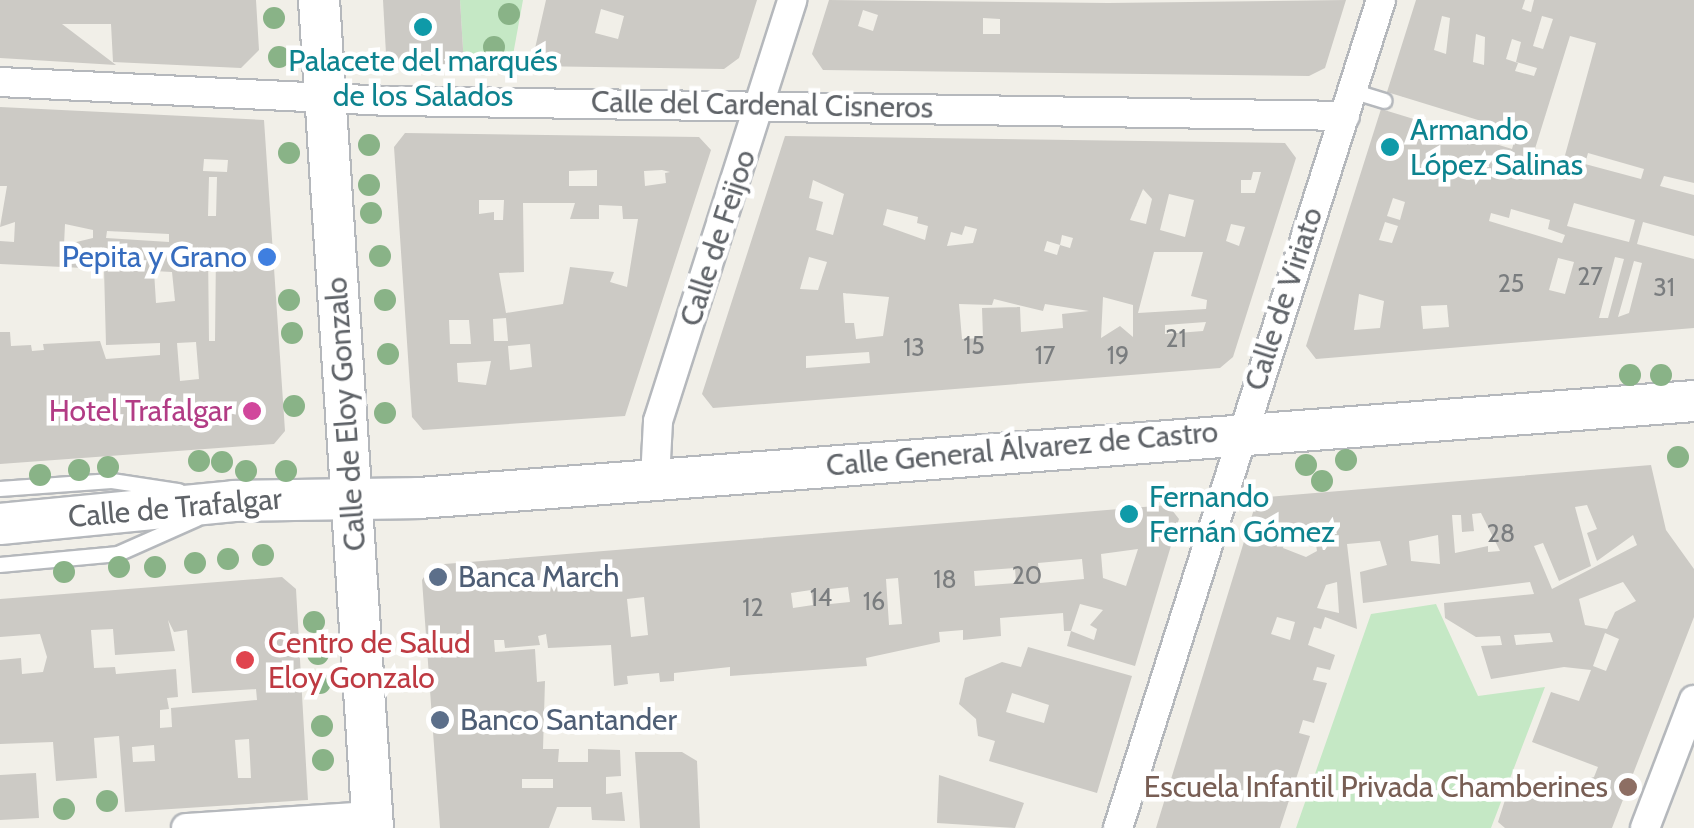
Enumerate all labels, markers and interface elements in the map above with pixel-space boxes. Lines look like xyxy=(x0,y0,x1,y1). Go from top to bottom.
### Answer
marker: Palacete del marqués de los Salados xyxy=(412,16,434,38)
place label: Palacete del marqués de los Salados xyxy=(288,43,558,114)
street label: Calle del Cardenal Cisneros xyxy=(591,84,933,126)
place label: Armando López Salinas xyxy=(1410,112,1583,182)
marker: Armando López Salinas xyxy=(1379,136,1401,158)
street label: Calle de Feijoo xyxy=(673,145,763,331)
street label: Calle de Viriato xyxy=(1237,203,1331,395)
place label: Pepita y Grano xyxy=(62,239,247,275)
marker: Pepita y Grano xyxy=(256,246,278,268)
house number: 27 xyxy=(1577,261,1603,291)
house number: 25 xyxy=(1498,268,1524,298)
house number: 31 xyxy=(1653,272,1675,302)
street label: Calle de Eloy Gonzalo xyxy=(318,276,374,552)
house number: 21 xyxy=(1165,323,1187,353)
house number: 15 xyxy=(963,330,985,360)
house number: 13 xyxy=(903,332,925,362)
house number: 17 xyxy=(1035,340,1055,370)
house number: 19 xyxy=(1107,340,1129,370)
place label: Hotel Trafalgar xyxy=(49,393,232,429)
marker: Hotel Trafalgar xyxy=(241,400,263,422)
street label: Calle General Álvarez de Castro xyxy=(825,414,1219,484)
place label: Fernando Fernán Gómez xyxy=(1149,479,1335,550)
street label: Calle de Trafalgar xyxy=(66,481,284,535)
marker: Fernando Fernán Gómez xyxy=(1118,503,1140,525)
house number: 28 xyxy=(1487,518,1515,548)
place label: Banca March xyxy=(458,559,619,595)
house number: 20 xyxy=(1012,560,1042,590)
house number: 18 xyxy=(933,564,957,594)
marker: Banca March xyxy=(427,566,449,588)
house number: 14 xyxy=(810,582,832,612)
house number: 16 xyxy=(863,586,885,616)
house number: 12 xyxy=(742,592,764,622)
place label: Centro de Salud Eloy Gonzalo xyxy=(268,625,471,696)
marker: Centro de Salud Eloy Gonzalo xyxy=(232,647,258,673)
place label: Banco Santander xyxy=(460,702,677,738)
marker: Banco Santander xyxy=(429,709,451,731)
place label: Escuela Infantil Privada Chamberines xyxy=(1144,769,1608,805)
marker: Escuela Infantil Privada Chamberines xyxy=(1617,776,1639,798)

